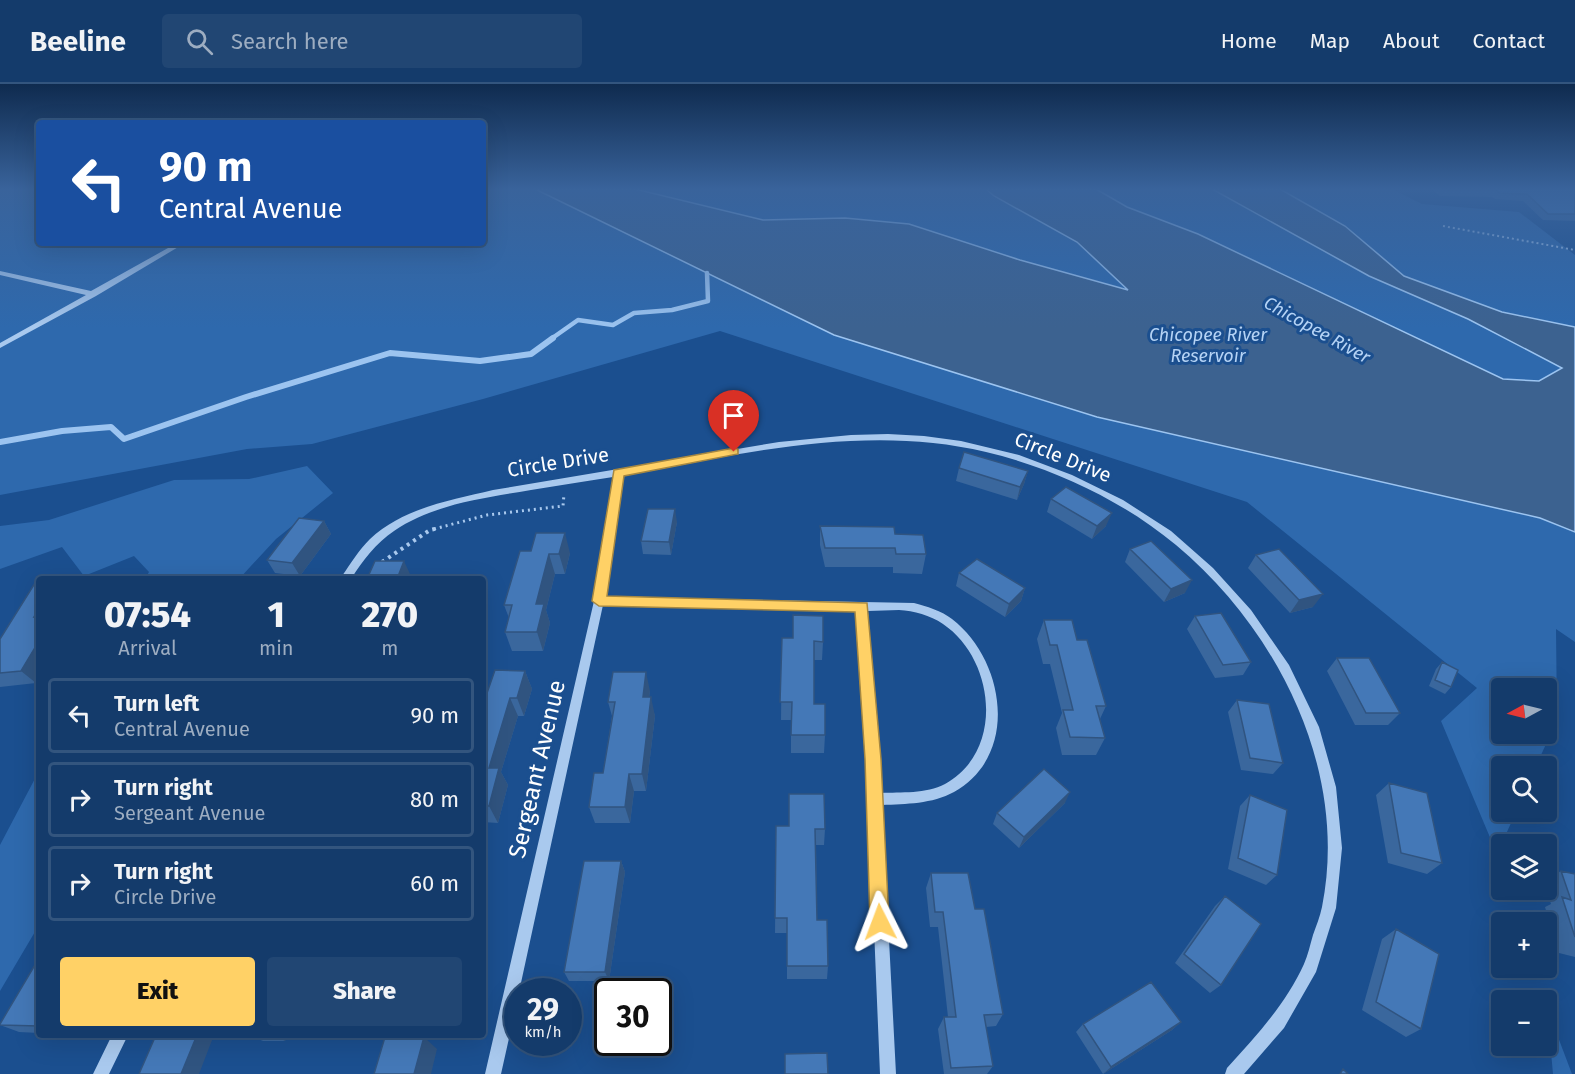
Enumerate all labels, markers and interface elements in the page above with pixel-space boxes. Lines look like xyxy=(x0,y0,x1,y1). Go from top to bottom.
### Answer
search box xyxy=(162,14,582,68)
text: Beeline xyxy=(30,25,126,58)
icon: search xyxy=(183,25,216,58)
text: Search here xyxy=(231,28,349,55)
text: Home xyxy=(1221,28,1277,54)
text: Map xyxy=(1310,28,1350,54)
text: About xyxy=(1383,28,1440,54)
text: Contact xyxy=(1473,28,1545,54)
text: 90 m xyxy=(159,142,253,192)
icon: left xyxy=(60,144,138,222)
text: Central Avenue xyxy=(159,193,342,225)
water label: Chicopee River xyxy=(1260,292,1375,369)
water label: Chicopee River Reservoir xyxy=(1149,324,1268,367)
pin xyxy=(708,390,759,452)
icon: arrive xyxy=(717,399,750,432)
street label: Circle Drive xyxy=(1011,427,1115,487)
street label: Circle Drive xyxy=(506,442,610,482)
text: 07:54 xyxy=(104,593,191,637)
text: 1 xyxy=(268,593,285,637)
text: 270 xyxy=(361,593,418,637)
text: Arrival xyxy=(118,636,177,660)
text: min xyxy=(259,636,294,660)
text: m xyxy=(381,636,398,660)
street label: Sergeant Avenue xyxy=(503,677,571,861)
north arrow xyxy=(1491,678,1557,744)
map controls xyxy=(1491,678,1557,1056)
text: Turn left xyxy=(114,690,199,717)
icon: left xyxy=(63,699,96,732)
text: 90 m xyxy=(410,702,459,729)
text: Central Avenue xyxy=(114,717,250,741)
button: search xyxy=(1491,756,1557,822)
text: Turn right xyxy=(114,774,213,801)
icon: right xyxy=(63,783,96,816)
text: 80 m xyxy=(410,786,459,813)
text: Sergeant Avenue xyxy=(114,801,266,825)
button: layers xyxy=(1491,834,1557,900)
text: Turn right xyxy=(114,858,213,885)
icon: right xyxy=(63,867,96,900)
text: 60 m xyxy=(410,870,459,897)
text: Circle Drive xyxy=(114,885,216,909)
position arrow xyxy=(848,890,912,954)
button: + xyxy=(1491,912,1557,978)
button: Exit xyxy=(60,957,255,1026)
button: Share xyxy=(267,957,462,1026)
speed limit sign: 30 xyxy=(594,978,672,1056)
button: − xyxy=(1491,990,1557,1056)
text: 29 xyxy=(527,992,559,1028)
text: km/h xyxy=(524,1023,562,1041)

